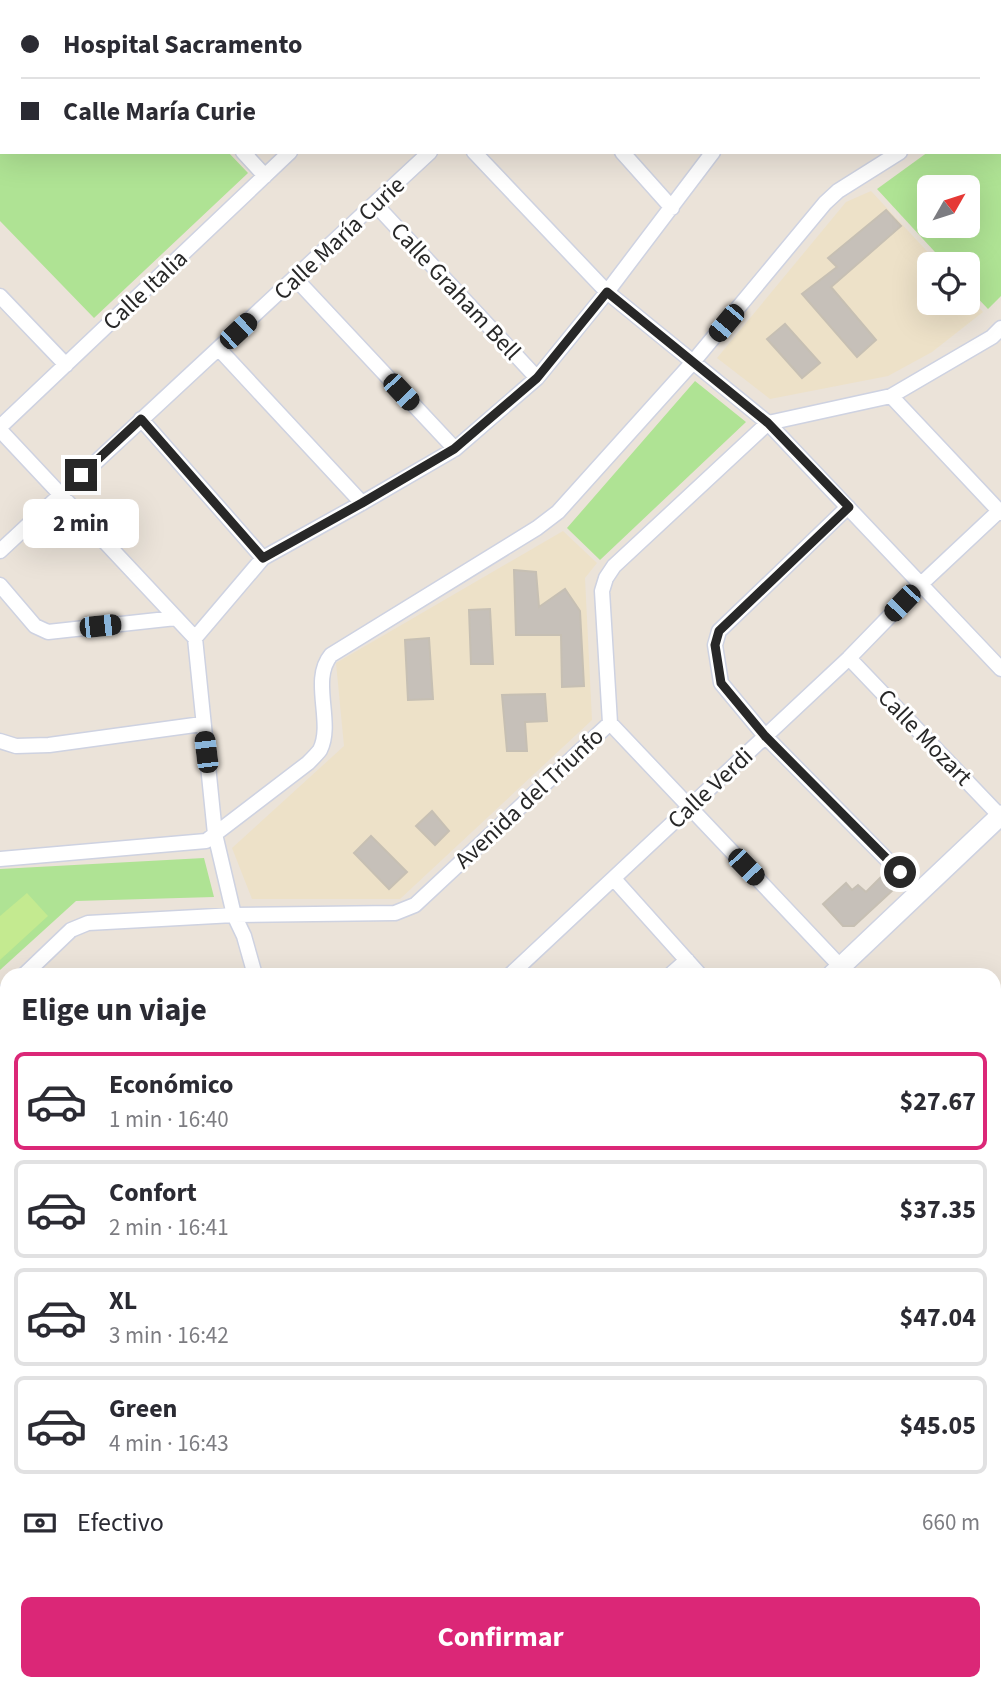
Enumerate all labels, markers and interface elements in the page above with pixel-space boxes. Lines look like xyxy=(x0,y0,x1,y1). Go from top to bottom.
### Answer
text: Hospital Sacramento xyxy=(63,26,302,63)
text: Calle María Curie xyxy=(63,93,256,130)
street label: Calle María Curie xyxy=(266,168,413,308)
north arrow xyxy=(917,175,980,238)
map controls xyxy=(917,175,980,315)
street label: Calle Graham Bell xyxy=(382,214,529,368)
street label: Calle Italia xyxy=(95,242,196,339)
button: locate xyxy=(917,252,980,315)
car xyxy=(705,300,748,346)
car xyxy=(216,309,261,353)
car xyxy=(379,369,424,415)
route end xyxy=(65,459,97,491)
callout: 2 min xyxy=(23,500,139,548)
text: 2 min xyxy=(53,507,109,540)
car xyxy=(880,581,925,625)
car xyxy=(79,613,122,639)
street label: Calle Mozart xyxy=(869,681,980,794)
street label: Avenida del Triunfo xyxy=(447,720,612,877)
car xyxy=(194,730,219,774)
street label: Calle Verdi xyxy=(660,739,761,837)
car xyxy=(724,845,769,889)
route start xyxy=(884,856,916,888)
text: Elige un viaje xyxy=(21,987,207,1033)
text: Económico xyxy=(109,1066,234,1103)
icon: car xyxy=(25,1070,88,1133)
text: $27.67 xyxy=(900,1083,976,1120)
text: 1 min · 16:40 xyxy=(109,1103,229,1136)
text: Confort xyxy=(109,1174,197,1211)
icon: car xyxy=(25,1178,88,1241)
text: $37.35 xyxy=(900,1191,976,1228)
text: 2 min · 16:41 xyxy=(109,1211,229,1244)
text: XL xyxy=(109,1282,137,1319)
icon: car xyxy=(25,1286,88,1349)
text: $47.04 xyxy=(900,1299,976,1336)
text: 3 min · 16:42 xyxy=(109,1319,229,1352)
text: Green xyxy=(109,1390,177,1427)
icon: car xyxy=(25,1394,88,1457)
text: $45.05 xyxy=(900,1407,976,1444)
text: 4 min · 16:43 xyxy=(109,1427,229,1460)
icon: cash xyxy=(21,1504,59,1542)
text: Efectivo xyxy=(77,1504,164,1541)
text: 660 m xyxy=(922,1506,980,1539)
button: Confirmar xyxy=(21,1597,980,1677)

